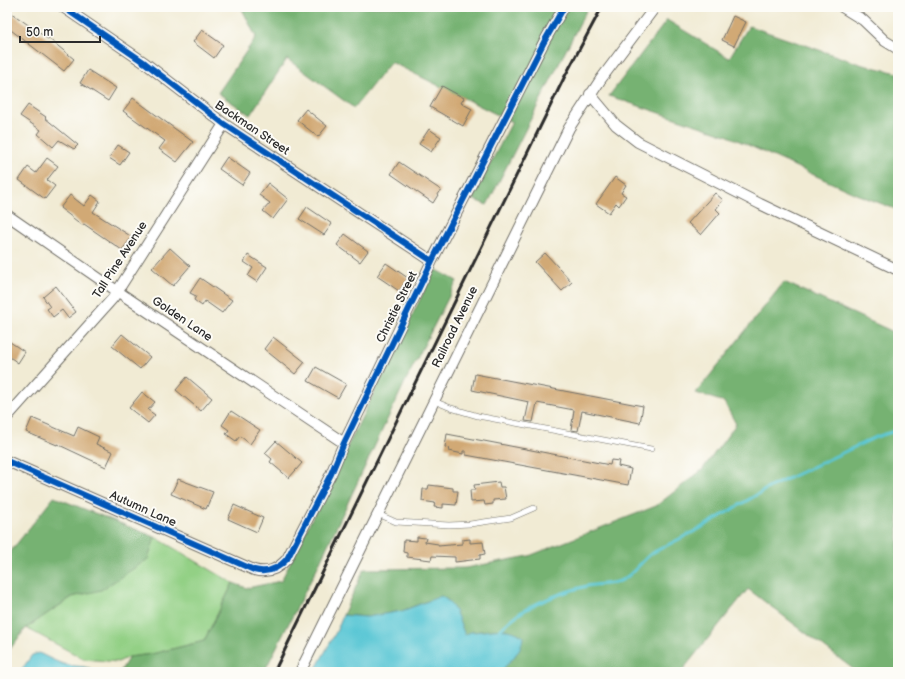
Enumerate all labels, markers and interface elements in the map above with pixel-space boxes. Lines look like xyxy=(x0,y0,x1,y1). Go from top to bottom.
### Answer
scale bar xyxy=(20,18,100,44)
text: 50 m xyxy=(26,25,53,40)
street label: Backman Street xyxy=(212,98,292,159)
street label: Tall Pine Avenue xyxy=(89,219,151,301)
street label: Christie Street xyxy=(373,268,421,345)
street label: Railroad Avenue xyxy=(429,284,481,370)
street label: Golden Lane xyxy=(149,293,215,345)
street label: Autumn Lane xyxy=(107,488,179,530)

